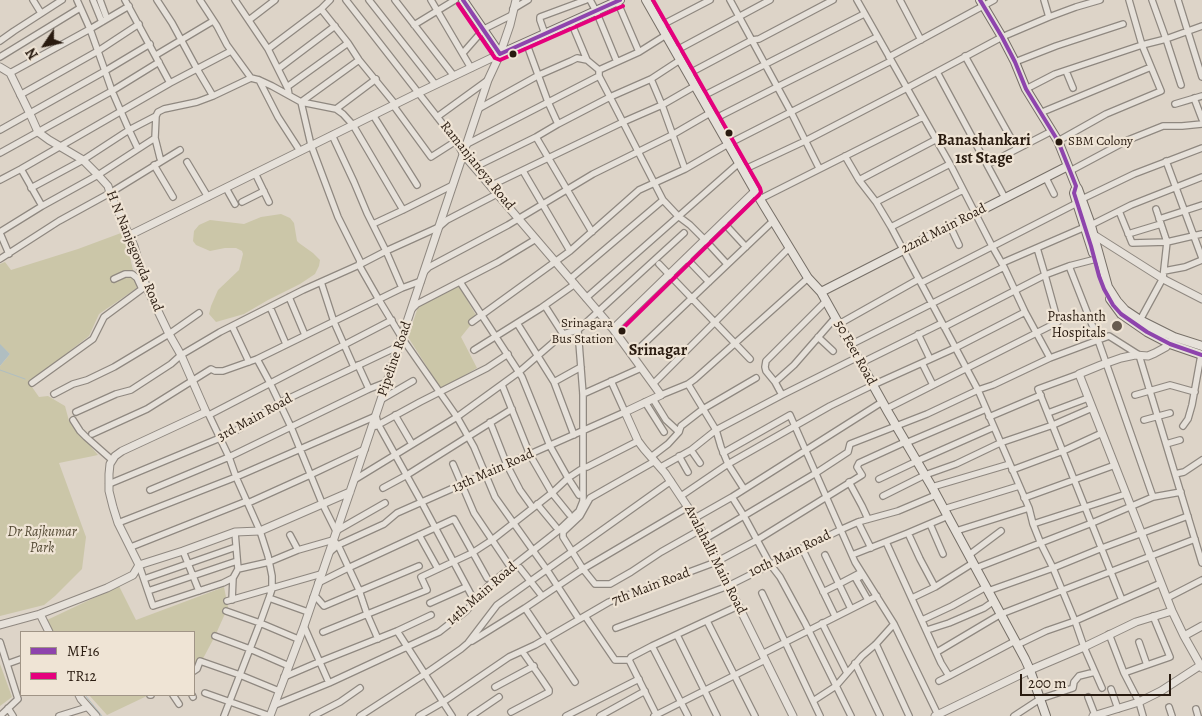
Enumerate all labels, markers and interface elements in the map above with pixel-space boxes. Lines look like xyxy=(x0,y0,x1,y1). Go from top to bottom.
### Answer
north arrow xyxy=(20,20,70,70)
text: N xyxy=(21,44,43,63)
unlabelled marker xyxy=(508,49,518,59)
street label: Ramanjaneya Road xyxy=(436,118,518,214)
unlabelled marker xyxy=(724,128,734,138)
district label: Banashankari 1st Stage xyxy=(937,131,1031,169)
place label: SBM Colony xyxy=(1068,134,1133,150)
marker: SBM Colony xyxy=(1054,137,1064,147)
street label: H N Nanjegowda Road xyxy=(102,188,166,314)
street label: 22nd Main Road xyxy=(899,200,989,258)
place label: Prashanth Hospitals xyxy=(1047,310,1106,342)
place label: Srinagara Bus Station xyxy=(552,316,613,347)
street label: 50 Feet Road xyxy=(830,317,880,389)
street label: Pipeline Road xyxy=(374,319,416,399)
marker: Prashanth Hospitals xyxy=(1110,319,1124,333)
marker: Srinagara Bus Station xyxy=(617,326,627,336)
district label: Srinagar xyxy=(629,341,687,361)
street label: 3rd Main Road xyxy=(215,391,295,445)
street label: 13th Main Road xyxy=(450,446,536,496)
street label: Avalahalli Main Road xyxy=(680,503,750,617)
park label: Dr Rajkumar Park xyxy=(8,525,76,558)
street label: 10th Main Road xyxy=(746,527,834,581)
street label: 14th Main Road xyxy=(443,559,521,629)
street label: 7th Main Road xyxy=(609,564,693,610)
legend xyxy=(20,631,195,696)
text: MF16 xyxy=(67,641,99,661)
scale bar xyxy=(1022,664,1173,696)
text: TR12 xyxy=(67,666,97,686)
text: 200 m xyxy=(1028,673,1067,693)

